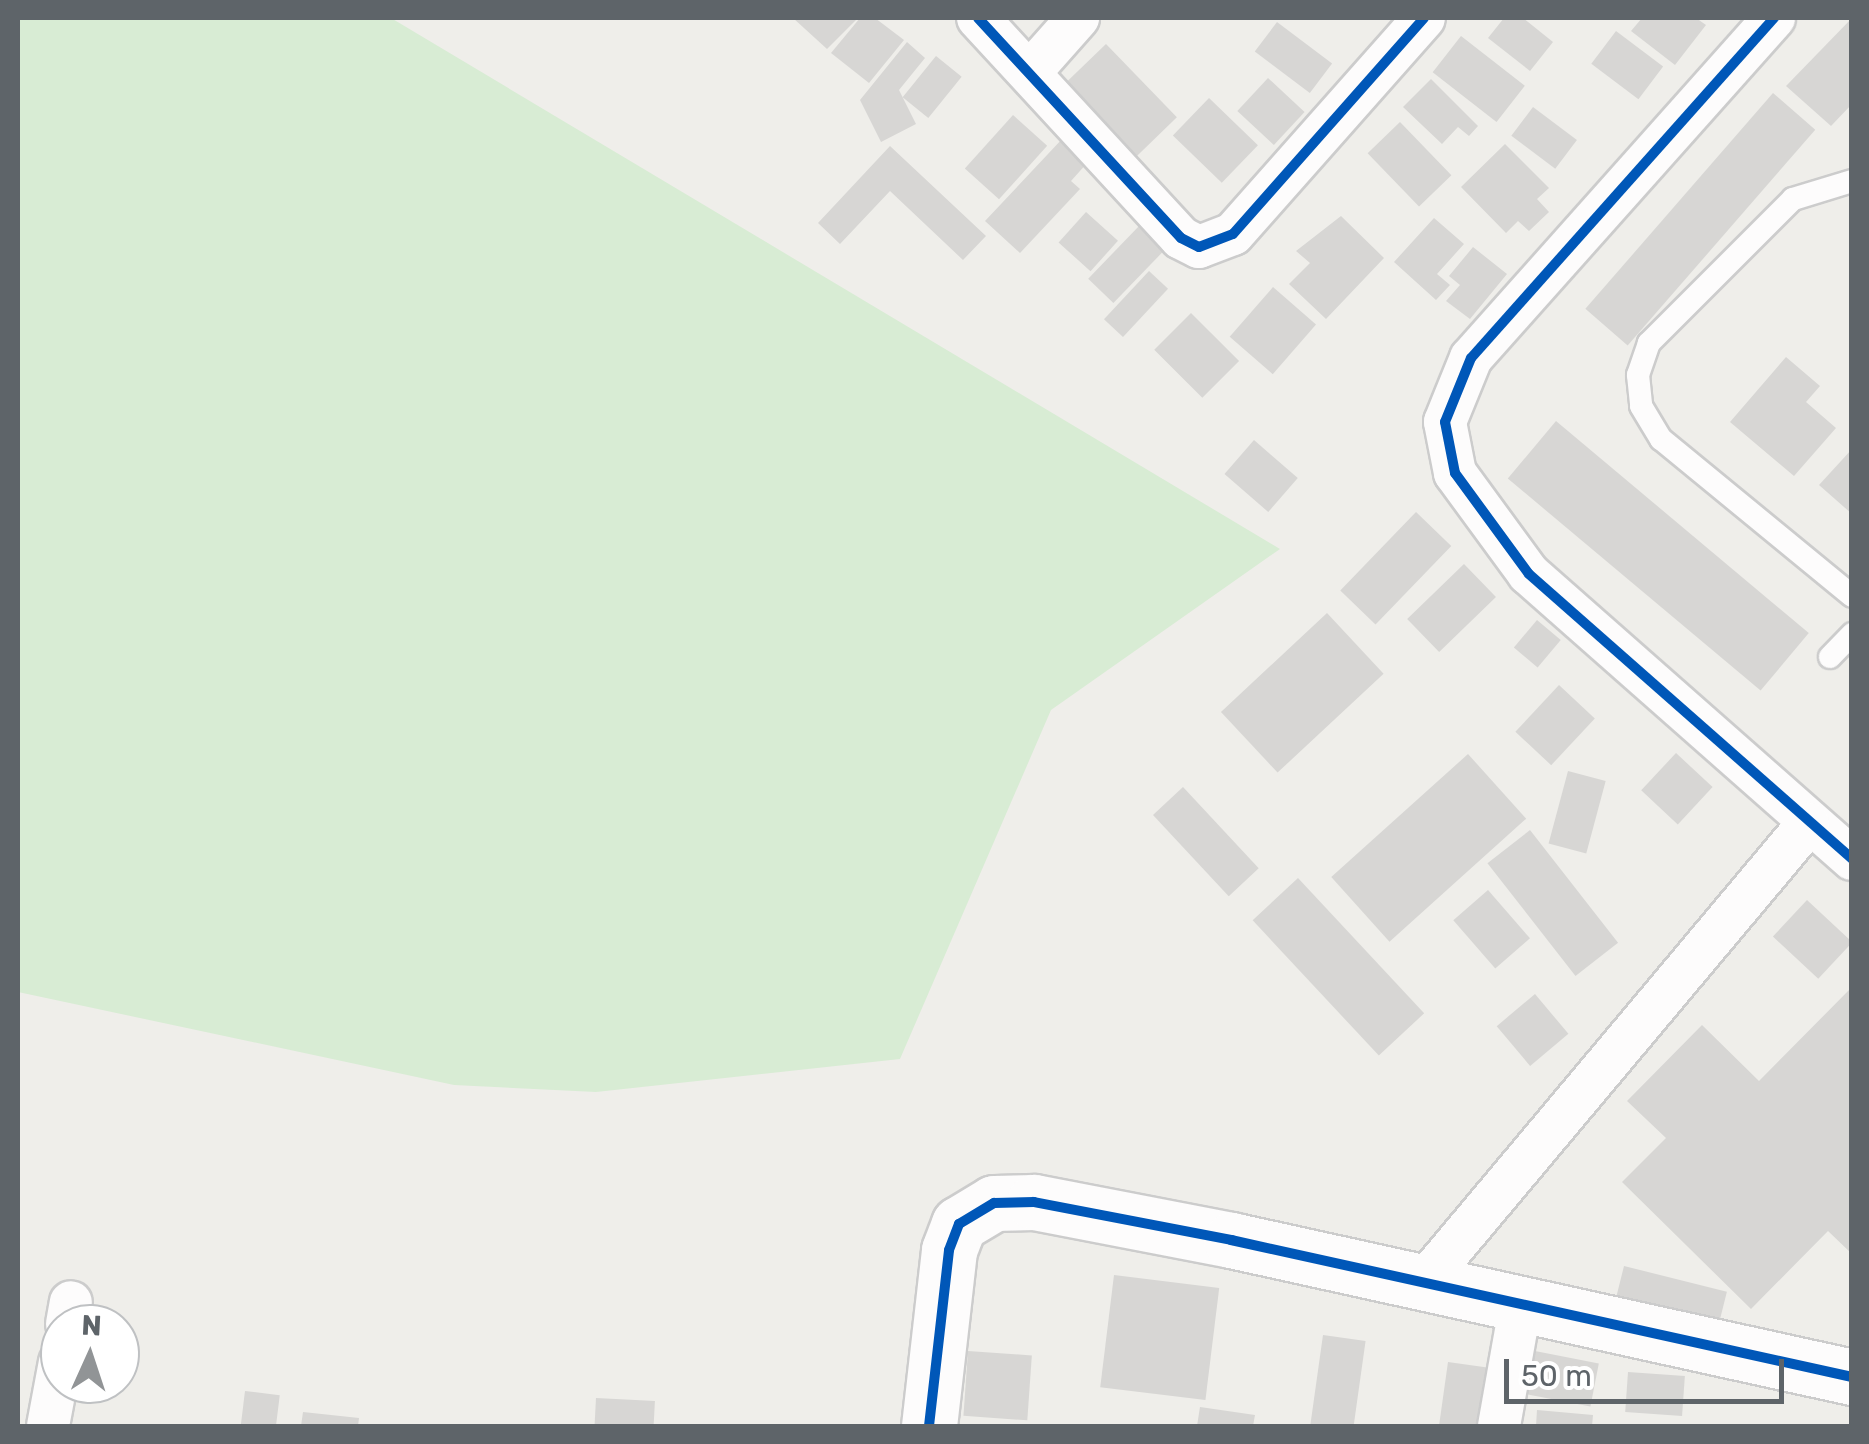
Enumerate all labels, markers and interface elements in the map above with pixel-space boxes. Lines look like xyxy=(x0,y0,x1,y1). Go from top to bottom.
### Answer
north arrow xyxy=(40,1304,140,1404)
text: N xyxy=(81,1309,102,1343)
scale bar xyxy=(1509,1339,1789,1401)
text: 50 m xyxy=(1521,1358,1592,1394)

